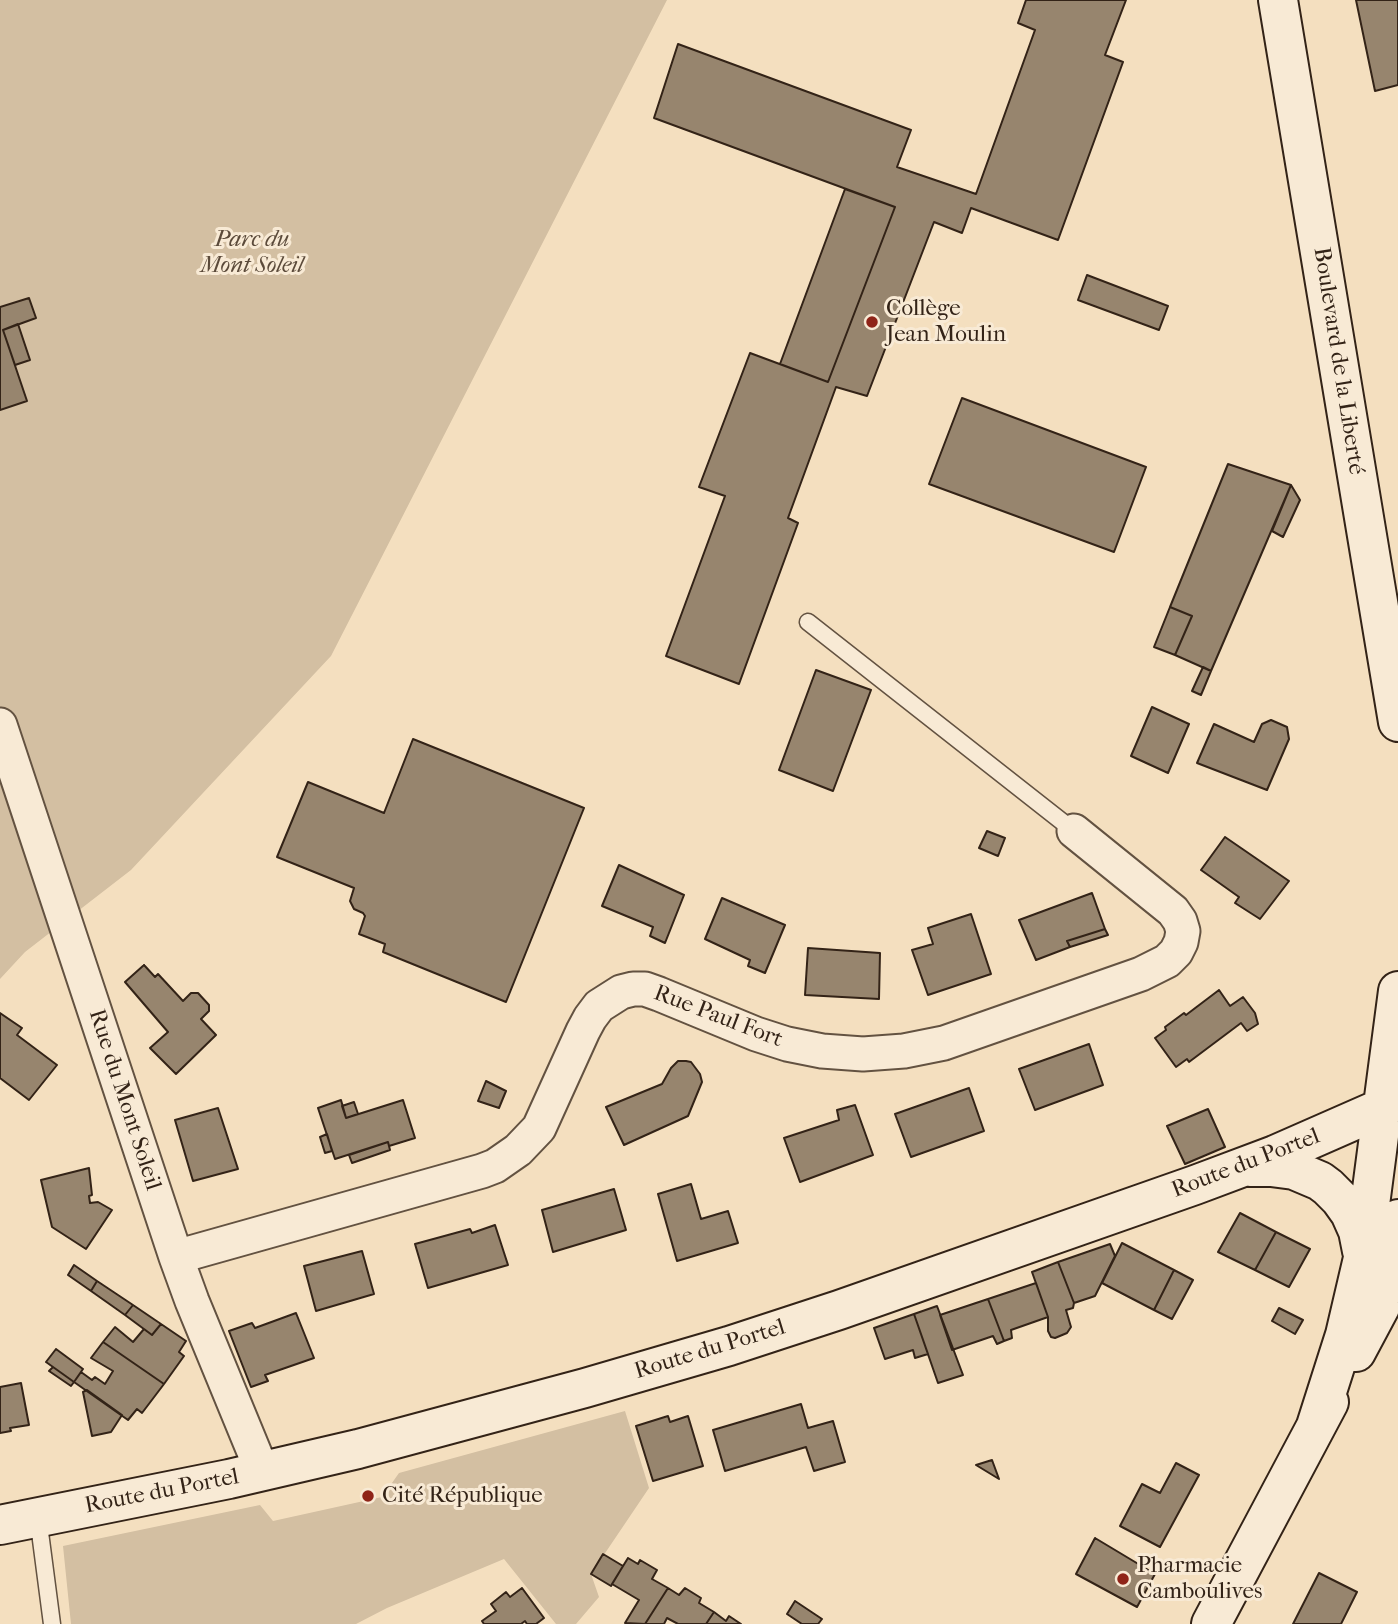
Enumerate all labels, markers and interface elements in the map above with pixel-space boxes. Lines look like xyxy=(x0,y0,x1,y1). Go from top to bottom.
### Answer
park label: Parc du Mont Soleil xyxy=(201,226,303,280)
street label: Boulevard de la Liberté xyxy=(1306,245,1370,477)
place label: Collège Jean Moulin xyxy=(886,295,1006,349)
marker: Collège Jean Moulin xyxy=(864,314,880,330)
street label: Rue Paul Fort xyxy=(650,980,786,1054)
street label: Rue du Mont Soleil xyxy=(82,1006,166,1194)
street label: Route du Portel xyxy=(1168,1123,1324,1205)
street label: Route du Portel xyxy=(631,1314,789,1386)
street label: Route du Portel xyxy=(83,1464,241,1520)
place label: Cité République xyxy=(382,1482,543,1510)
marker: Cité République xyxy=(360,1488,376,1504)
place label: Pharmacie Camboulives xyxy=(1137,1552,1262,1606)
marker: Pharmacie Camboulives xyxy=(1115,1571,1131,1587)

